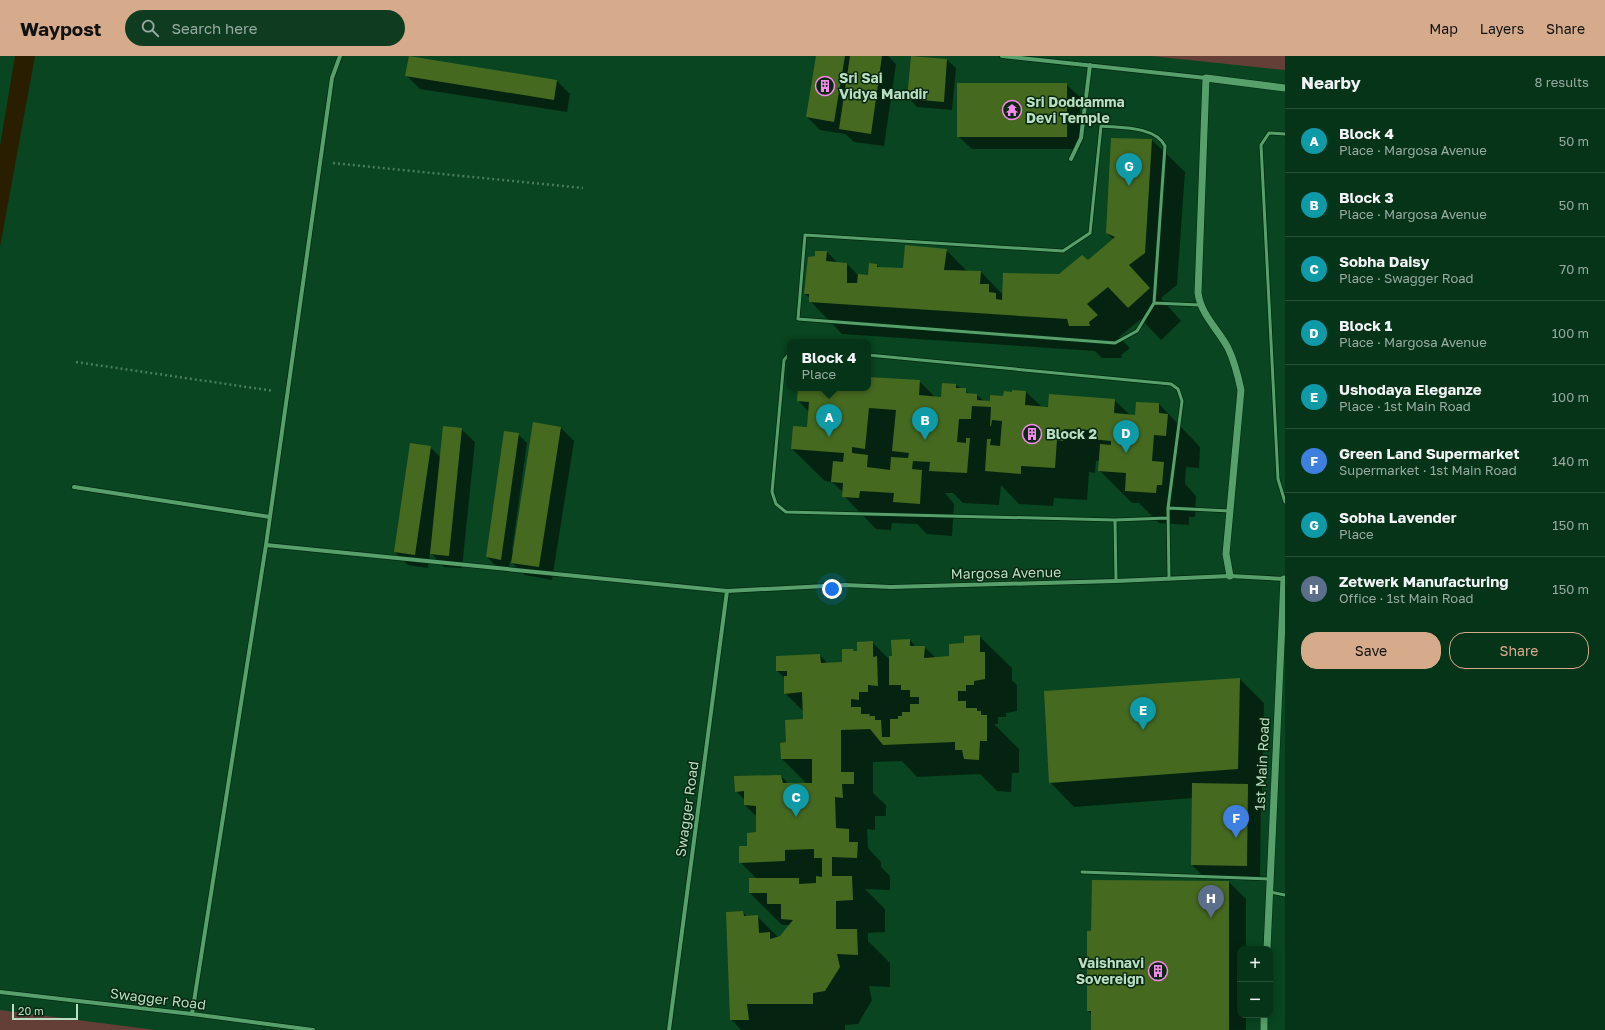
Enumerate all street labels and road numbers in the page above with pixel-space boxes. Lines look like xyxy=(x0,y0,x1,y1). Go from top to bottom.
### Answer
street label: Margosa Avenue xyxy=(951,563,1061,582)
street label: 1st Main Road xyxy=(1251,717,1272,811)
street label: Swagger Road xyxy=(671,760,702,858)
street label: Swagger Road xyxy=(109,984,207,1013)

